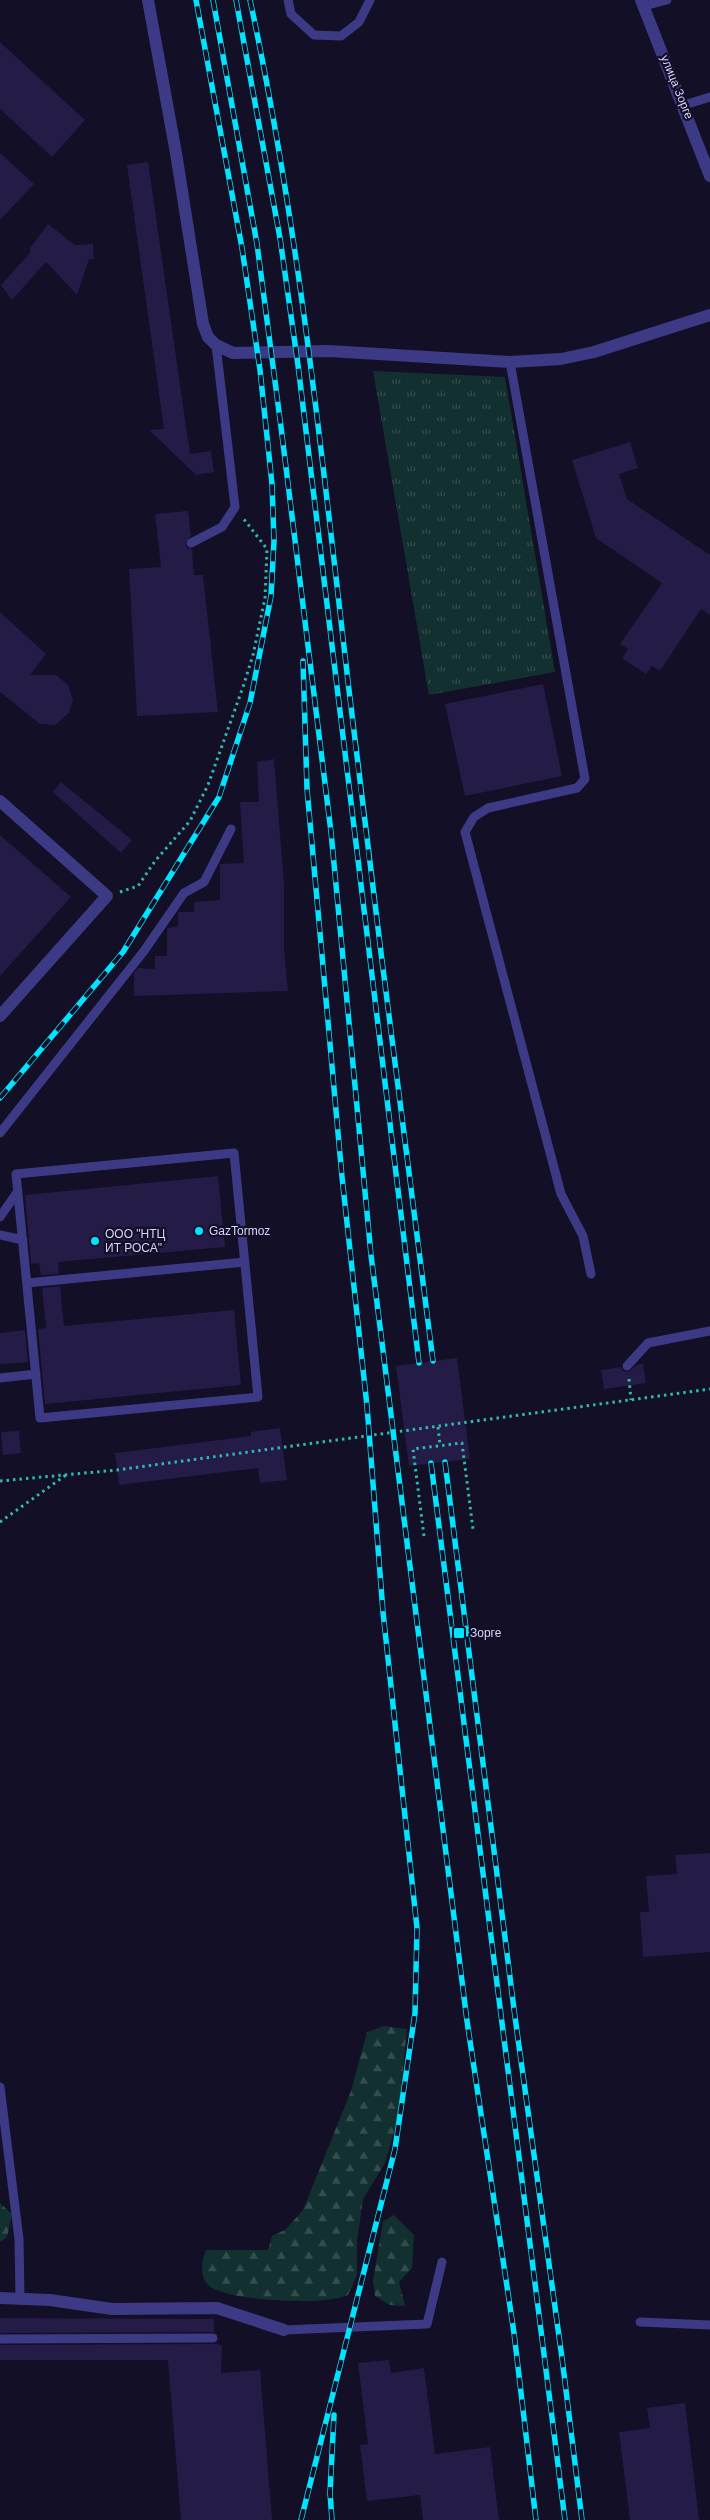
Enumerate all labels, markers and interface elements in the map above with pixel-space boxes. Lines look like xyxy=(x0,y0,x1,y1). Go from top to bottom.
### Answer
street label: улица Зорге xyxy=(658,53,696,121)
place label: GazTormoz xyxy=(209,1224,270,1238)
marker: GazTormoz xyxy=(193,1225,205,1237)
place label: ООО "НТЦ ИТ РОСА" xyxy=(105,1227,166,1255)
marker: ООО "НТЦ ИТ РОСА" xyxy=(89,1235,101,1247)
marker: Зорге xyxy=(452,1626,466,1640)
place label: Зорге xyxy=(470,1626,502,1640)

